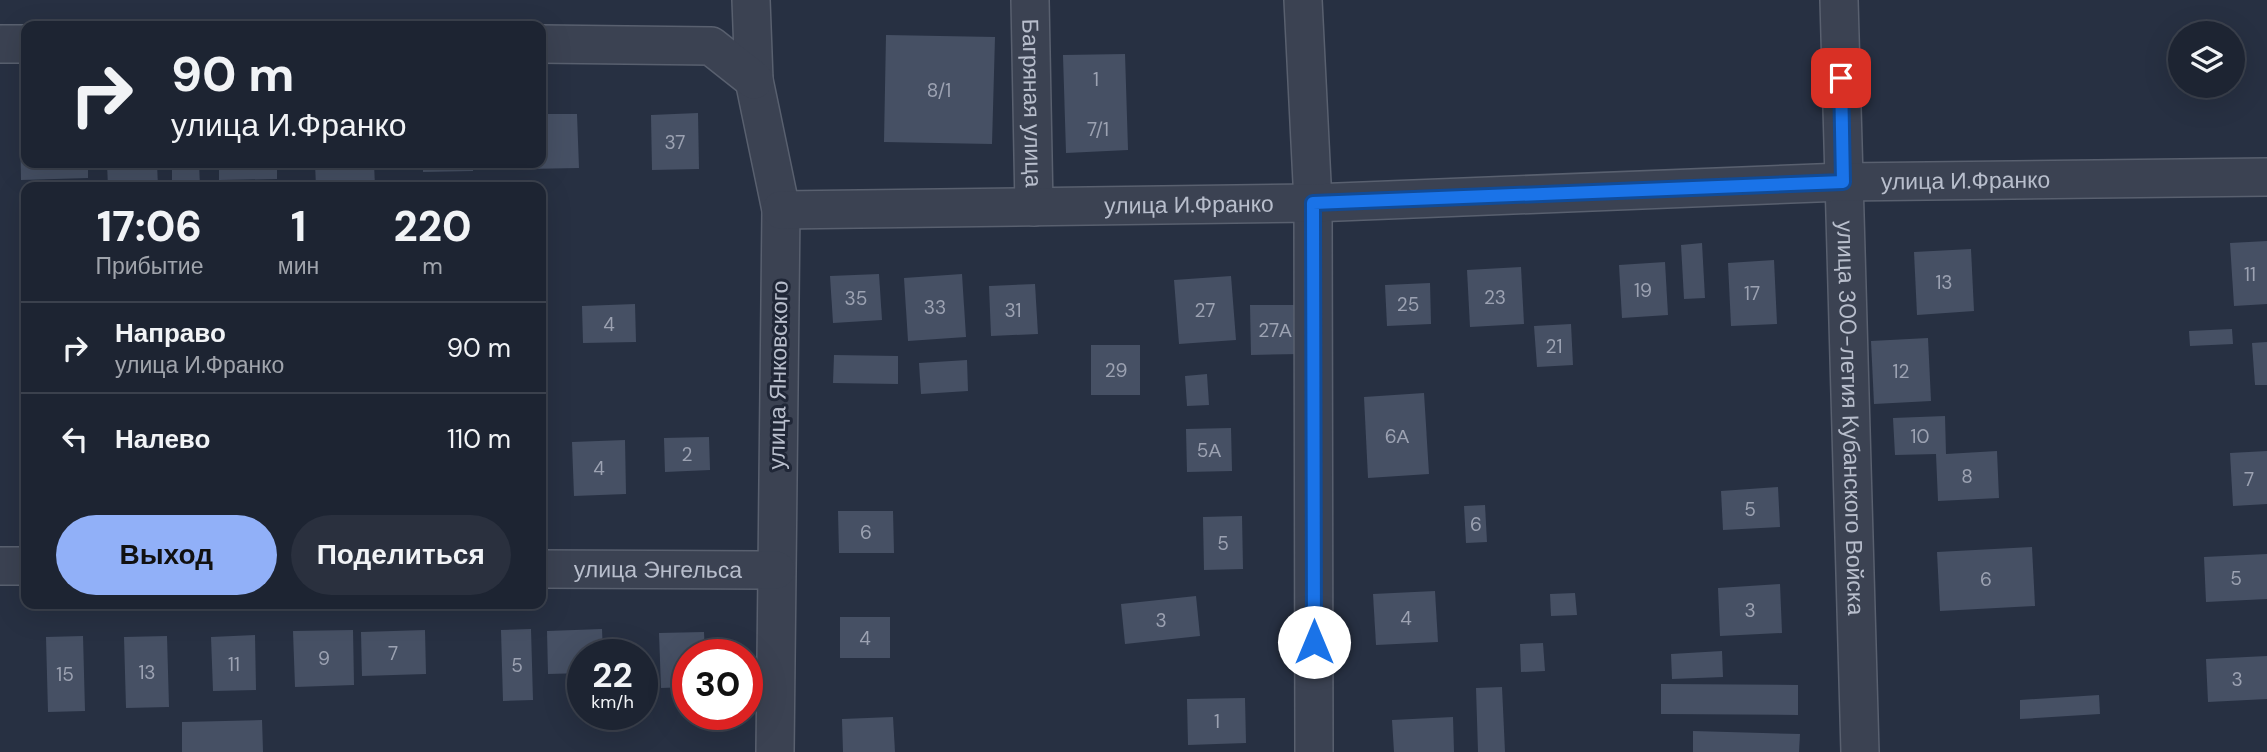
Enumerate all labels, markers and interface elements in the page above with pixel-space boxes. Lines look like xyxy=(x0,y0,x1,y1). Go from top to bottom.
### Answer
street label: Багряная улица xyxy=(1015,18,1049,188)
map controls xyxy=(2168,21,2245,98)
button: layers xyxy=(2168,21,2245,98)
text: 90 m xyxy=(171,42,294,106)
pin xyxy=(1811,48,1871,108)
icon: right xyxy=(56,49,147,140)
icon: arrive xyxy=(1822,59,1860,97)
house number: 1 xyxy=(1093,67,1099,92)
house number: 8/1 xyxy=(927,78,951,103)
text: улица И.Франко xyxy=(171,104,407,146)
house number: 7/1 xyxy=(1087,117,1109,142)
house number: 37 xyxy=(664,130,686,155)
street label: улица И.Франко xyxy=(1881,165,2050,197)
street label: улица И.Франко xyxy=(1104,189,1274,221)
text: 17:06 xyxy=(97,199,202,254)
text: 1 xyxy=(291,199,306,254)
text: 220 xyxy=(394,199,472,254)
street label: улица 300-летия Кубанского Войска xyxy=(1830,220,1871,616)
text: Прибытие xyxy=(95,251,203,281)
text: мин xyxy=(278,251,319,281)
text: m xyxy=(422,251,443,281)
house number: 11 xyxy=(2244,262,2256,287)
house number: 13 xyxy=(1935,270,1953,295)
house number: 19 xyxy=(1634,278,1652,303)
street label: улица Янковского xyxy=(761,280,795,470)
house number: 17 xyxy=(1744,281,1760,306)
house number: 23 xyxy=(1484,285,1506,310)
house number: 35 xyxy=(845,286,867,311)
house number: 25 xyxy=(1397,292,1419,317)
house number: 33 xyxy=(924,295,946,320)
house number: 31 xyxy=(1005,298,1021,323)
house number: 27 xyxy=(1195,298,1215,323)
house number: 4 xyxy=(603,312,615,337)
text: Направо xyxy=(115,316,226,350)
house number: 27А xyxy=(1258,318,1292,343)
icon: right xyxy=(56,329,94,367)
text: 90 m xyxy=(447,331,511,365)
house number: 21 xyxy=(1546,334,1562,359)
text: улица И.Франко xyxy=(115,350,284,380)
house number: 29 xyxy=(1105,358,1127,383)
house number: 12 xyxy=(1893,359,1909,384)
icon: left xyxy=(56,420,94,458)
text: Налево xyxy=(115,422,210,456)
text: 110 m xyxy=(447,422,511,456)
house number: 6А xyxy=(1385,424,1410,449)
house number: 10 xyxy=(1911,424,1929,449)
house number: 5А xyxy=(1197,438,1221,463)
house number: 2 xyxy=(682,442,693,467)
house number: 4 xyxy=(593,456,605,481)
house number: 8 xyxy=(1961,464,1973,489)
house number: 7 xyxy=(2244,467,2254,492)
house number: 5 xyxy=(1744,497,1756,522)
house number: 6 xyxy=(1470,512,1482,537)
button: Выход xyxy=(56,515,277,595)
button: Поделиться xyxy=(291,515,511,595)
house number: 6 xyxy=(860,520,872,545)
house number: 5 xyxy=(1217,531,1229,556)
street label: улица Энгельса xyxy=(574,554,742,585)
house number: 5 xyxy=(2230,566,2242,591)
house number: 6 xyxy=(1980,567,1992,592)
house number: 3 xyxy=(1744,598,1756,623)
position arrow xyxy=(1277,605,1351,679)
house number: 4 xyxy=(1400,606,1412,631)
house number: 3 xyxy=(1155,608,1167,633)
house number: 4 xyxy=(859,626,871,651)
speed limit sign: 30 xyxy=(672,639,763,730)
house number: 7 xyxy=(388,641,398,666)
house number: 9 xyxy=(318,646,330,671)
house number: 11 xyxy=(228,652,240,677)
text: 22 xyxy=(592,652,633,698)
house number: 5 xyxy=(511,653,523,678)
house number: 13 xyxy=(138,660,156,685)
house number: 15 xyxy=(56,662,74,687)
house number: 3 xyxy=(2231,667,2243,692)
text: km/h xyxy=(591,690,634,714)
house number: 1 xyxy=(1214,709,1220,734)

